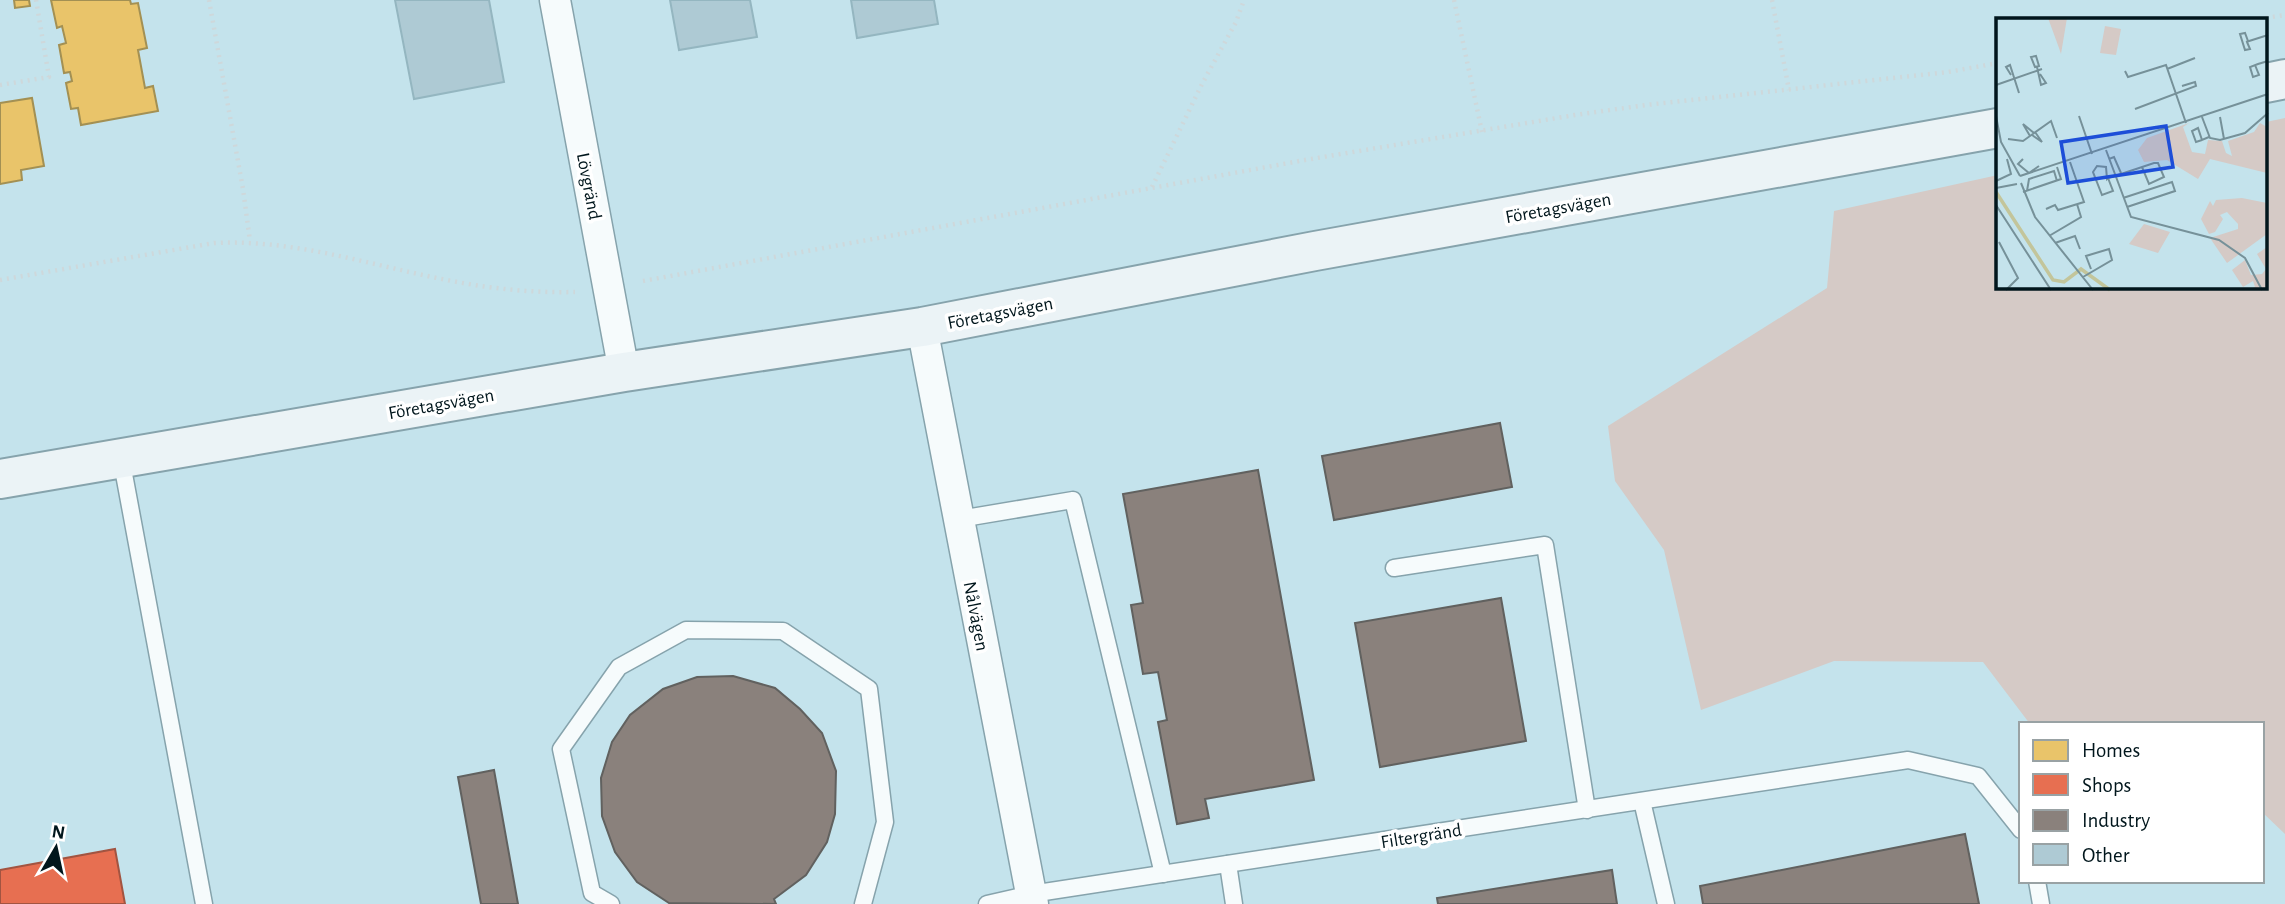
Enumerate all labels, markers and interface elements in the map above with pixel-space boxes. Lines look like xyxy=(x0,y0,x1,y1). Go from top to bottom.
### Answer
inset map xyxy=(1996,18,2268,289)
street label: Lövgränd xyxy=(573,151,604,222)
street label: Företagsvägen xyxy=(1504,190,1613,227)
street label: Företagsvägen xyxy=(946,294,1055,333)
street label: Företagsvägen xyxy=(387,386,496,423)
street label: Nålvägen xyxy=(959,580,992,653)
legend xyxy=(2019,722,2264,883)
text: Homes xyxy=(2082,740,2140,761)
text: Shops xyxy=(2082,775,2131,796)
text: Industry xyxy=(2082,810,2150,831)
north arrow xyxy=(21,813,91,883)
street label: Filtergränd xyxy=(1379,821,1463,852)
text: N xyxy=(50,822,66,843)
text: Other xyxy=(2082,845,2130,866)

